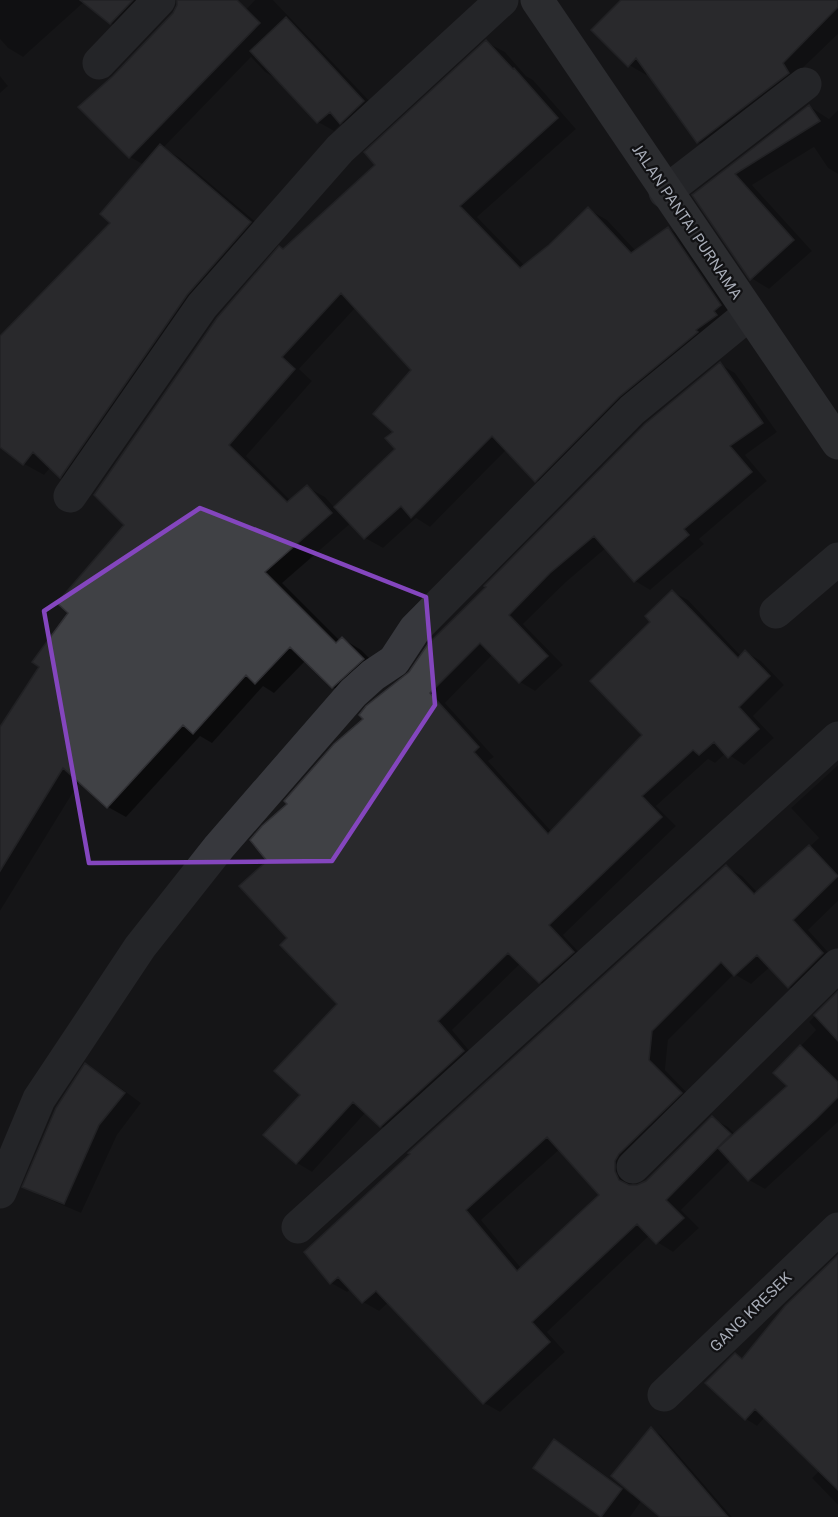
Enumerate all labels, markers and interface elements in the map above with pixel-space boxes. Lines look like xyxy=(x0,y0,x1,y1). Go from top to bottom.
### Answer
street label: JALAN PANTAI PURNAMA xyxy=(629,141,746,303)
street label: GANG KRESEK xyxy=(706,1268,795,1355)

